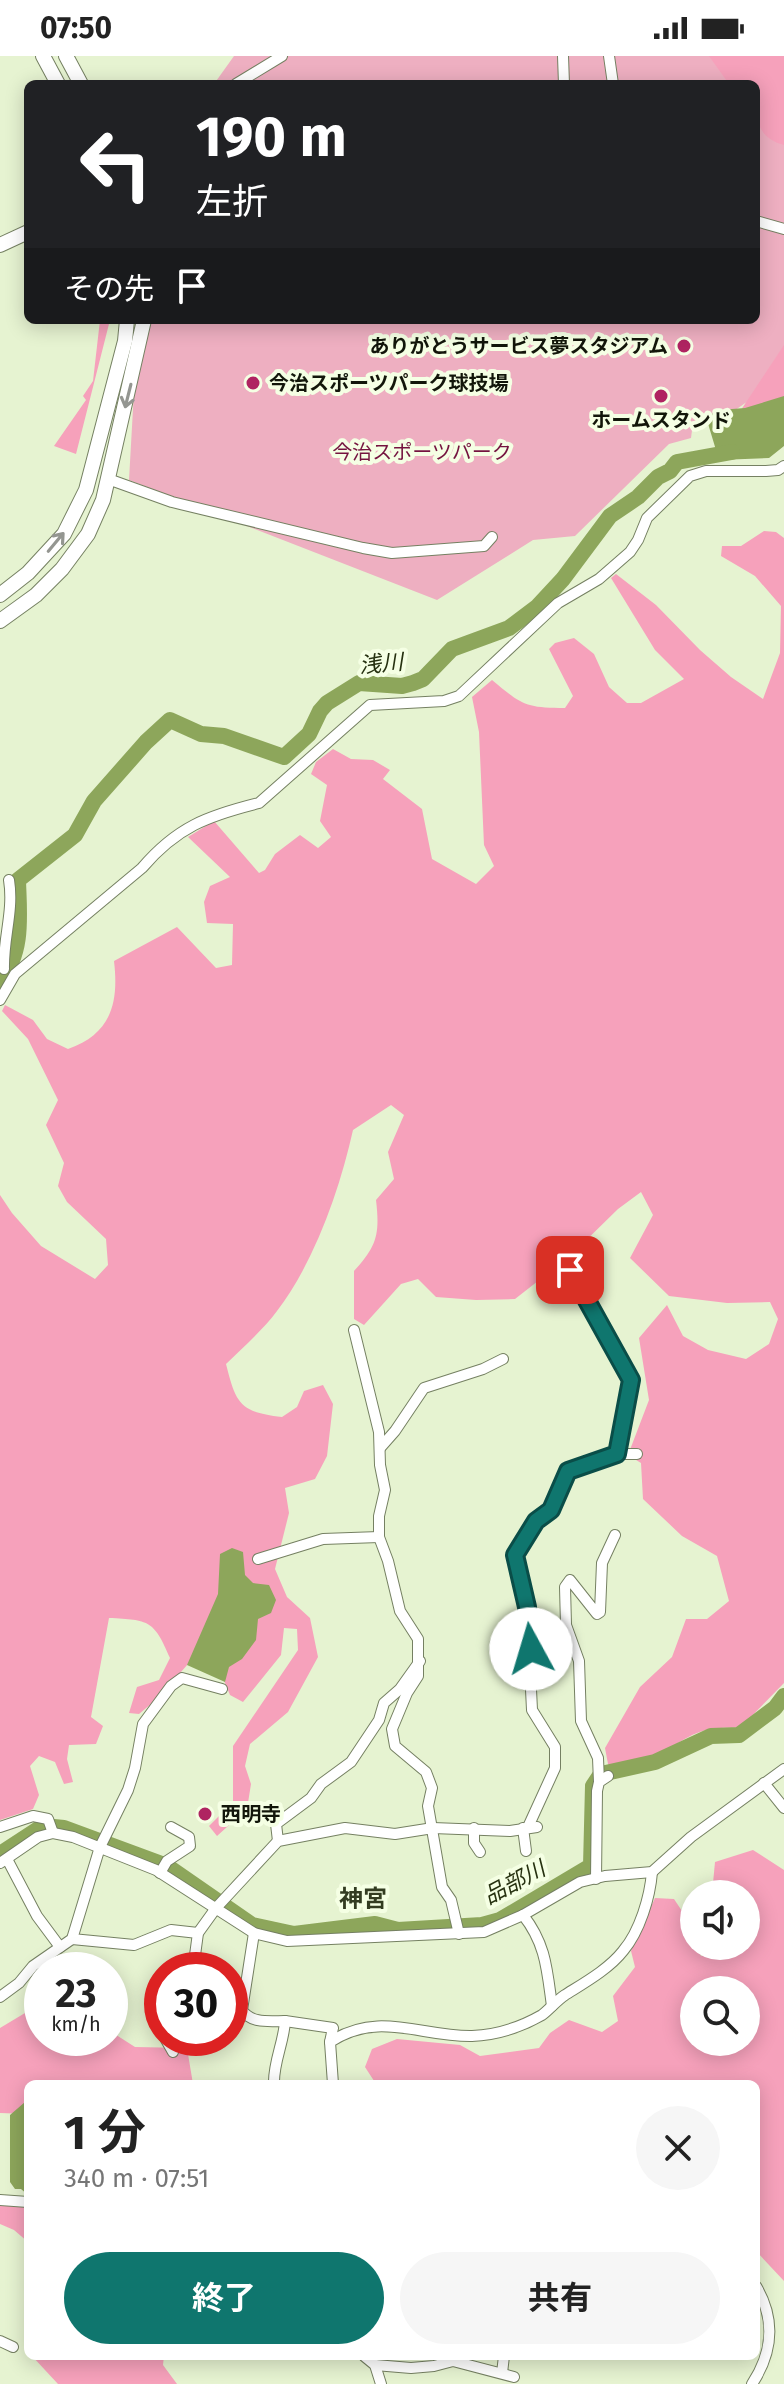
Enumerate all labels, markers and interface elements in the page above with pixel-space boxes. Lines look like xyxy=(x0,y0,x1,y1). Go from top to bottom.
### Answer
text: 07:50 xyxy=(40,10,112,46)
text: 190 m xyxy=(196,104,347,171)
icon: left xyxy=(64,112,168,216)
text: 左折 xyxy=(196,180,268,224)
icon: arrive xyxy=(170,264,214,308)
text: その先 xyxy=(64,271,154,307)
place label: ありがとうサービス夢スタジアム xyxy=(369,334,668,358)
marker: ありがとうサービス夢スタジアム xyxy=(675,337,693,355)
place label: 今治スポーツパーク球技場 xyxy=(269,371,509,395)
marker: 今治スポーツパーク球技場 xyxy=(244,374,262,392)
one-way arrow xyxy=(120,383,135,409)
marker: ホームスタンド xyxy=(652,387,670,405)
place label: ホームスタンド xyxy=(591,408,731,432)
park label: 今治スポーツパーク xyxy=(332,440,512,464)
one-way arrow xyxy=(47,532,65,552)
water label: 浅川 xyxy=(358,648,406,679)
pin xyxy=(536,1236,604,1304)
icon: arrive xyxy=(548,1248,592,1292)
position arrow xyxy=(489,1607,573,1691)
place label: 西明寺 xyxy=(221,1802,281,1826)
marker: 西明寺 xyxy=(196,1805,214,1823)
water label: 品部川 xyxy=(479,1854,551,1910)
map controls xyxy=(680,1880,760,2056)
button: sound xyxy=(680,1880,760,1960)
district label: 神宮 xyxy=(339,1885,387,1913)
speed limit sign: 30 xyxy=(144,1952,248,2056)
text: 23 xyxy=(55,1970,97,2018)
button: search xyxy=(680,1976,760,2056)
text: km/h xyxy=(51,2012,101,2036)
text: 1 分 xyxy=(64,2104,146,2162)
button: close xyxy=(636,2106,720,2190)
text: 340 m · 07:51 xyxy=(64,2163,209,2194)
button: 終了 xyxy=(64,2252,384,2344)
button: 共有 xyxy=(400,2252,720,2344)

